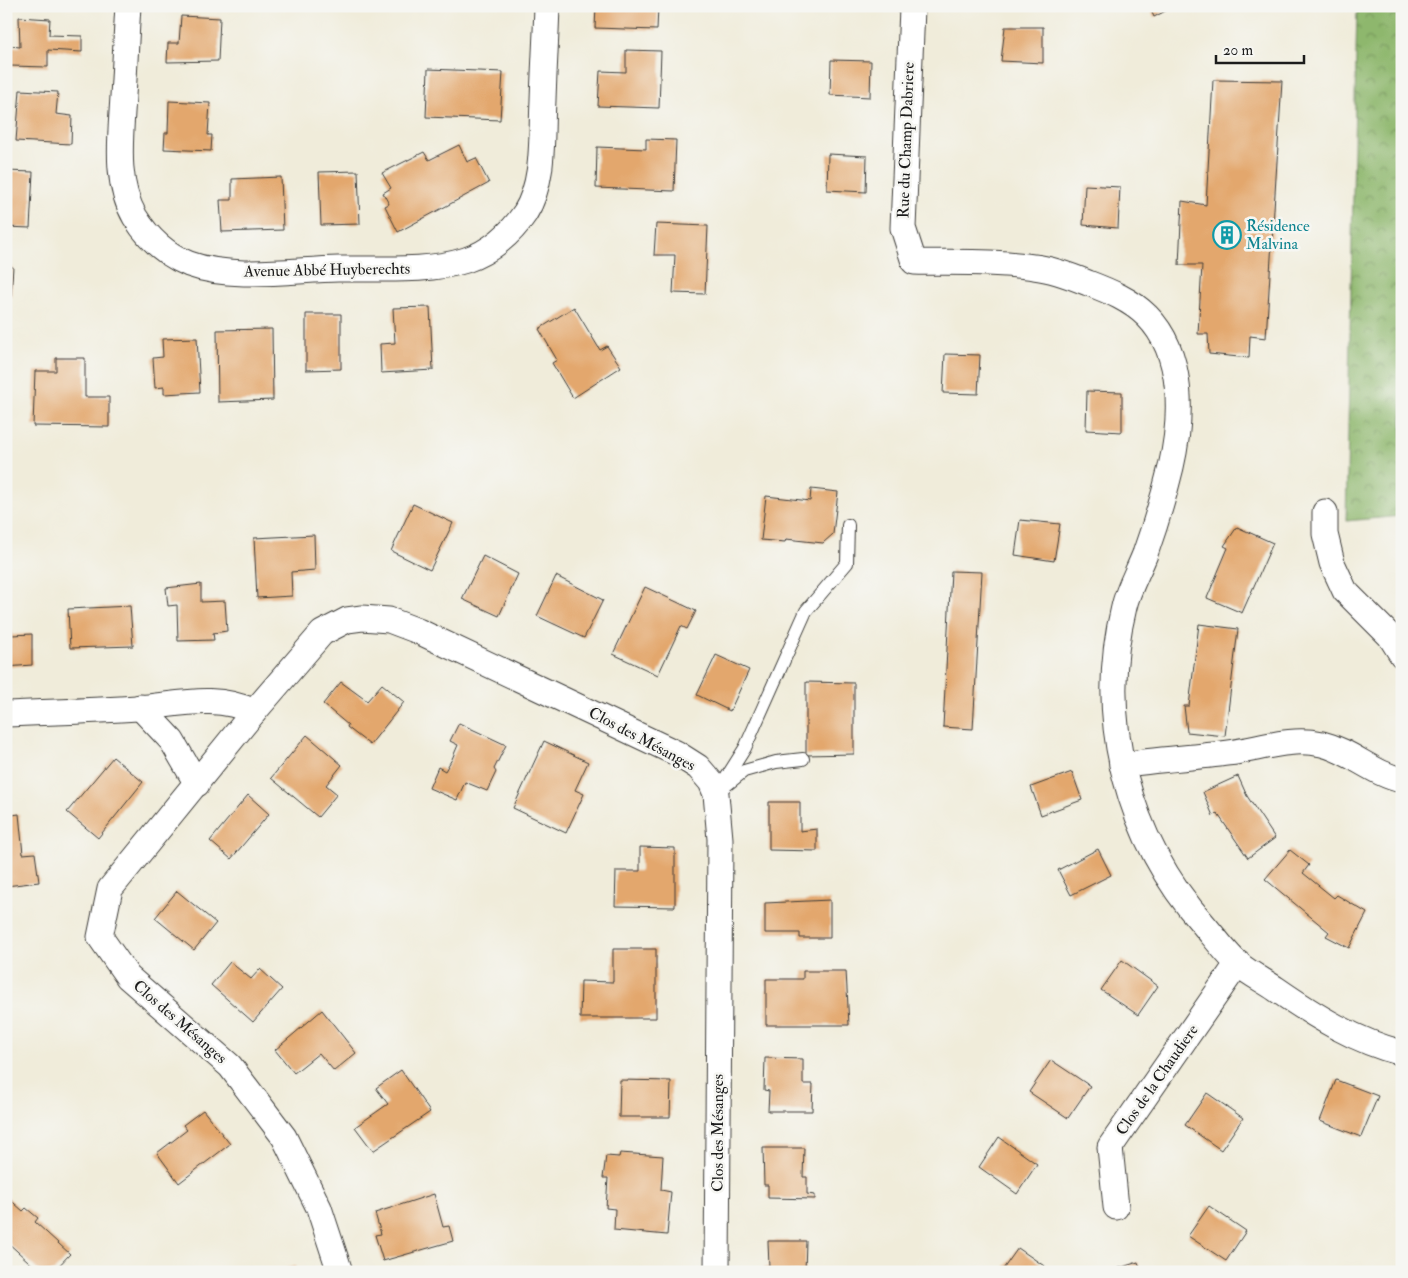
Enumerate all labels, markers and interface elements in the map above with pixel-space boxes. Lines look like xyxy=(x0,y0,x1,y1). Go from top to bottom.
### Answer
scale bar xyxy=(1216,32,1303,64)
text: 20 m xyxy=(1223,41,1253,60)
street label: Rue du Champ Dabriere xyxy=(893,61,920,219)
place label: Résidence Malvina xyxy=(1246,216,1310,254)
building icon: Résidence Malvina xyxy=(1212,220,1242,250)
street label: Avenue Abbé Huyberechts xyxy=(243,259,410,281)
street label: Clos des Mésanges xyxy=(585,702,699,776)
street label: Clos des Mésanges xyxy=(129,976,231,1068)
street label: Clos de la Chaudiere xyxy=(1111,1021,1203,1139)
street label: Clos des Mésanges xyxy=(708,1074,728,1192)

